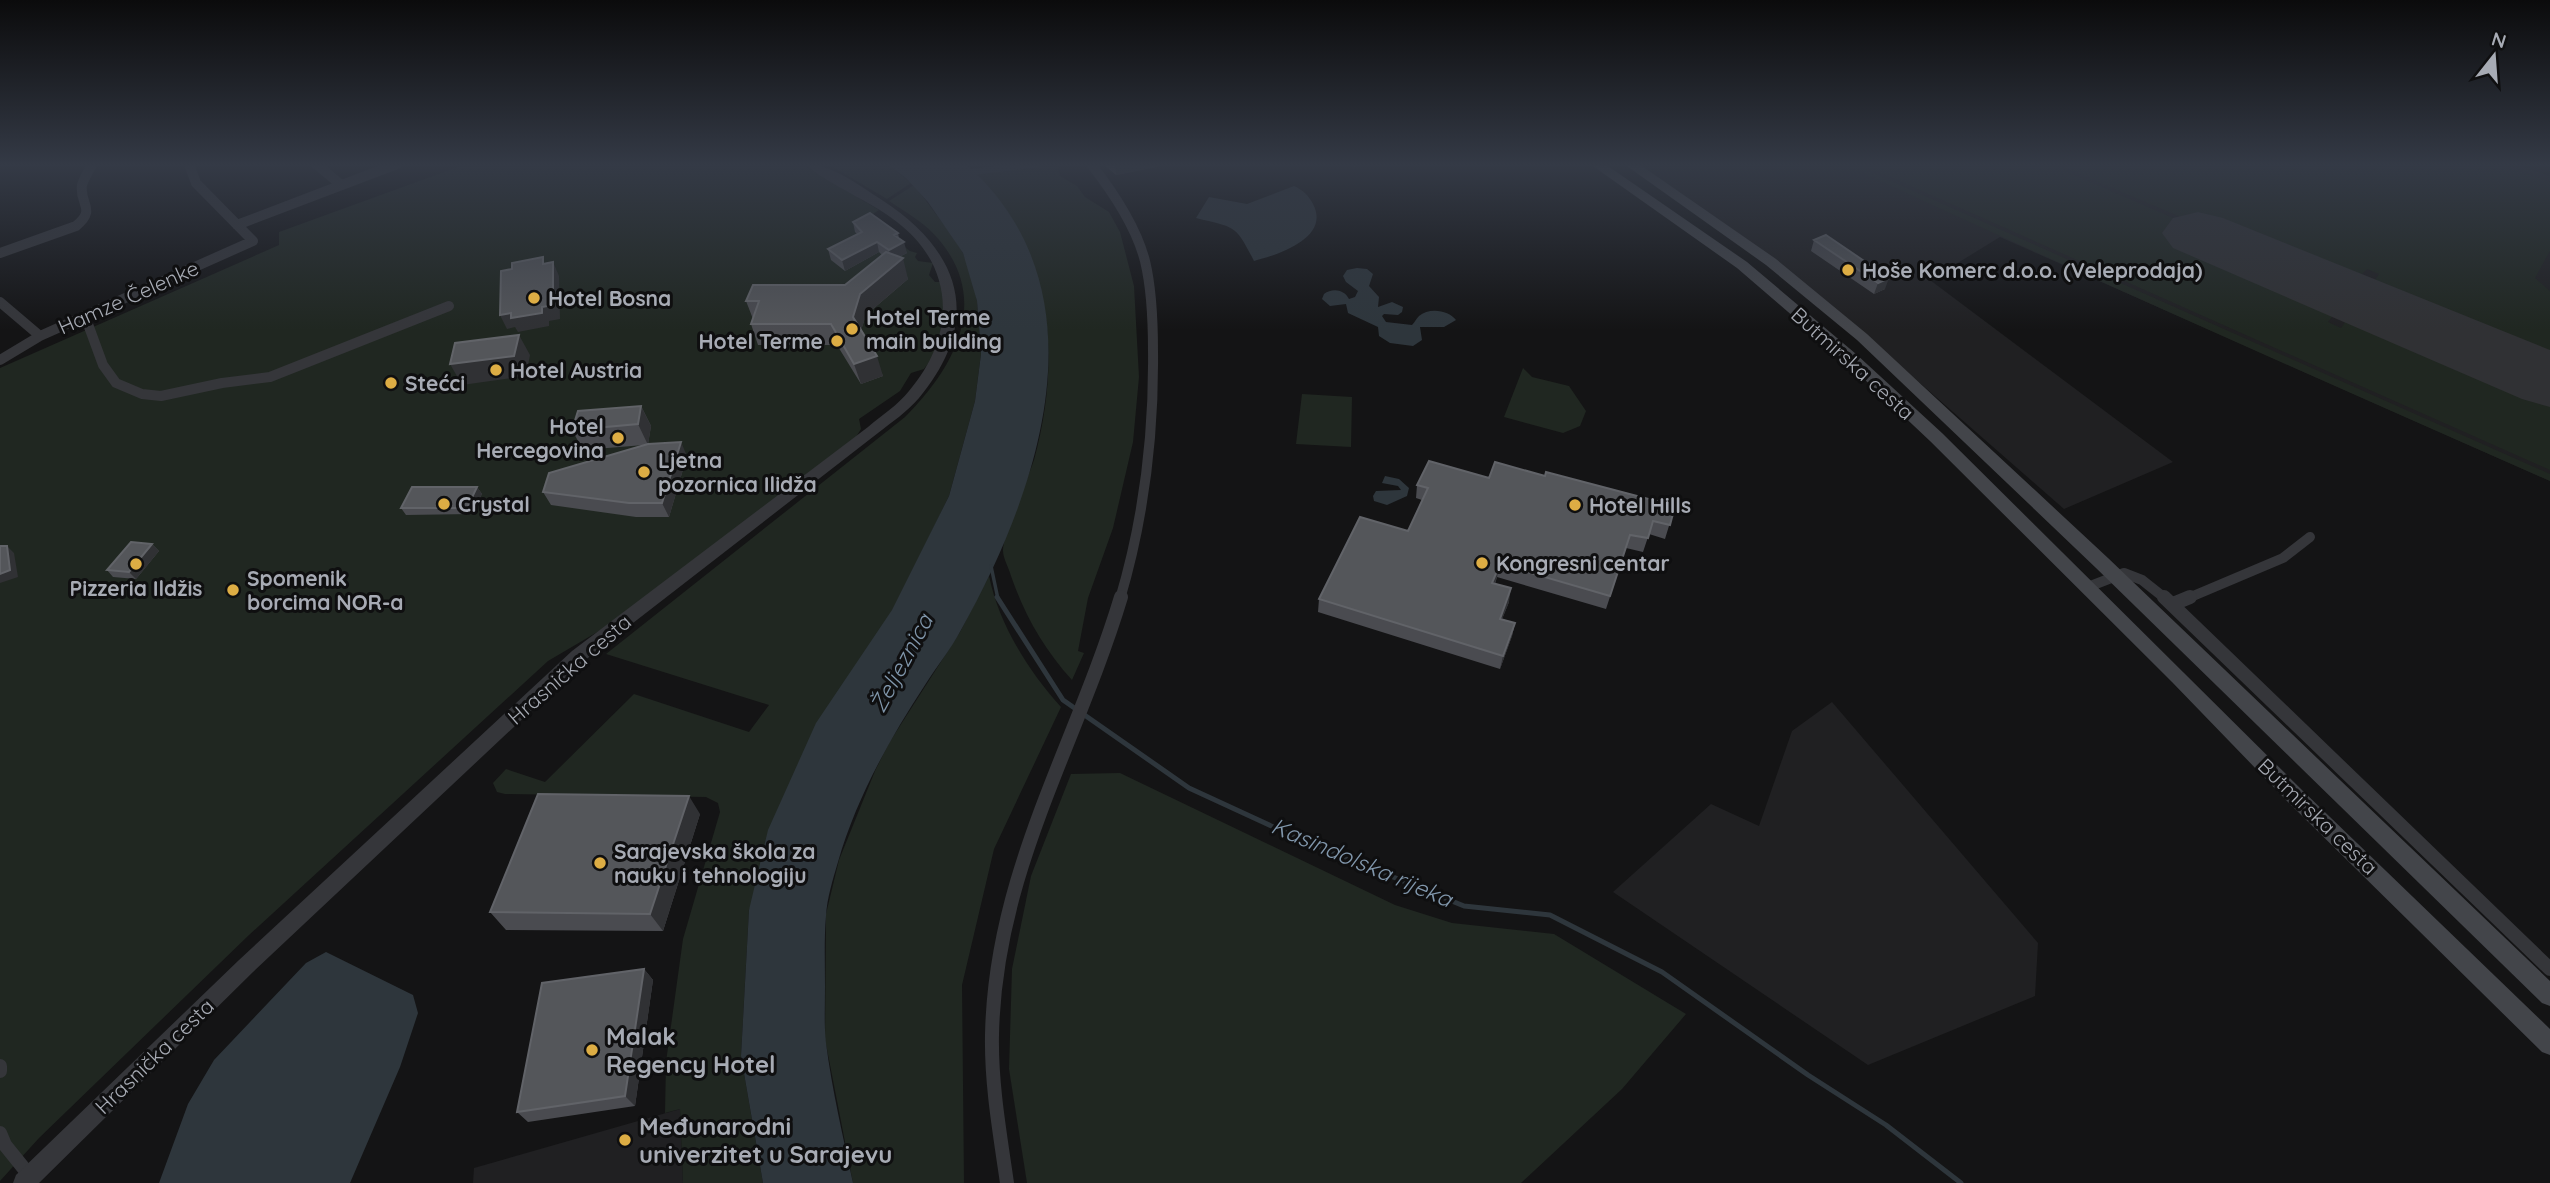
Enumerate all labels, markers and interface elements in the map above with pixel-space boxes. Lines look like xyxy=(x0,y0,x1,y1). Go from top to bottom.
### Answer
north arrow xyxy=(2459,21,2529,91)
text: N xyxy=(2489,26,2509,53)
street label: Hamze Čelenke xyxy=(54,254,202,340)
place label: Hoše Komerc d.o.o. (Veleprodaja) xyxy=(1862,257,2202,283)
marker: Hoše Komerc d.o.o. (Veleprodaja) xyxy=(1840,262,1856,278)
place label: Hotel Bosna xyxy=(548,285,671,311)
marker: Hotel Bosna xyxy=(526,290,542,306)
street label: Butmirska cesta xyxy=(1786,301,1920,425)
place label: Hotel Terme main building xyxy=(866,304,1002,354)
marker: Hotel Terme main building xyxy=(844,321,860,337)
place label: Hotel Terme xyxy=(698,328,823,354)
marker: Hotel Terme xyxy=(829,333,845,349)
place label: Hotel Austria xyxy=(510,357,642,383)
marker: Hotel Austria xyxy=(488,362,504,378)
place label: Stećci xyxy=(405,370,465,396)
marker: Stećci xyxy=(383,375,399,391)
place label: Hotel Hercegovina xyxy=(476,413,604,463)
marker: Hotel Hercegovina xyxy=(610,430,626,446)
place label: Ljetna pozornica Ilidža xyxy=(658,447,817,497)
marker: Ljetna pozornica Ilidža xyxy=(636,464,652,480)
place label: Crystal xyxy=(458,491,530,517)
place label: Hotel Hills xyxy=(1589,492,1691,518)
marker: Crystal xyxy=(436,496,452,512)
marker: Hotel Hills xyxy=(1567,497,1583,513)
place label: Kongresni centar xyxy=(1496,550,1670,576)
marker: Kongresni centar xyxy=(1474,555,1490,571)
marker: Pizzeria Ildžis xyxy=(128,556,144,572)
place label: Spomenik borcima NOR-a xyxy=(247,565,404,615)
place label: Pizzeria Ildžis xyxy=(70,575,202,601)
marker: Spomenik borcima NOR-a xyxy=(225,582,241,598)
street label: Hrasnička cesta xyxy=(502,608,636,730)
water label: Željeznica xyxy=(863,608,939,717)
street label: Butmirska cesta xyxy=(2253,752,2383,880)
water label: Kasindolska rijeka xyxy=(1267,811,1458,914)
place label: Sarajevska škola za nauku i tehnologiju xyxy=(614,838,815,888)
marker: Sarajevska škola za nauku i tehnologiju xyxy=(592,855,608,871)
street label: Hrasnička cesta xyxy=(89,993,219,1119)
place label: Malak Regency Hotel xyxy=(606,1021,776,1079)
marker: Malak Regency Hotel xyxy=(584,1042,600,1058)
place label: Međunarodni univerzitet u Sarajevu xyxy=(639,1111,892,1169)
marker: Međunarodni univerzitet u Sarajevu xyxy=(617,1132,633,1148)

